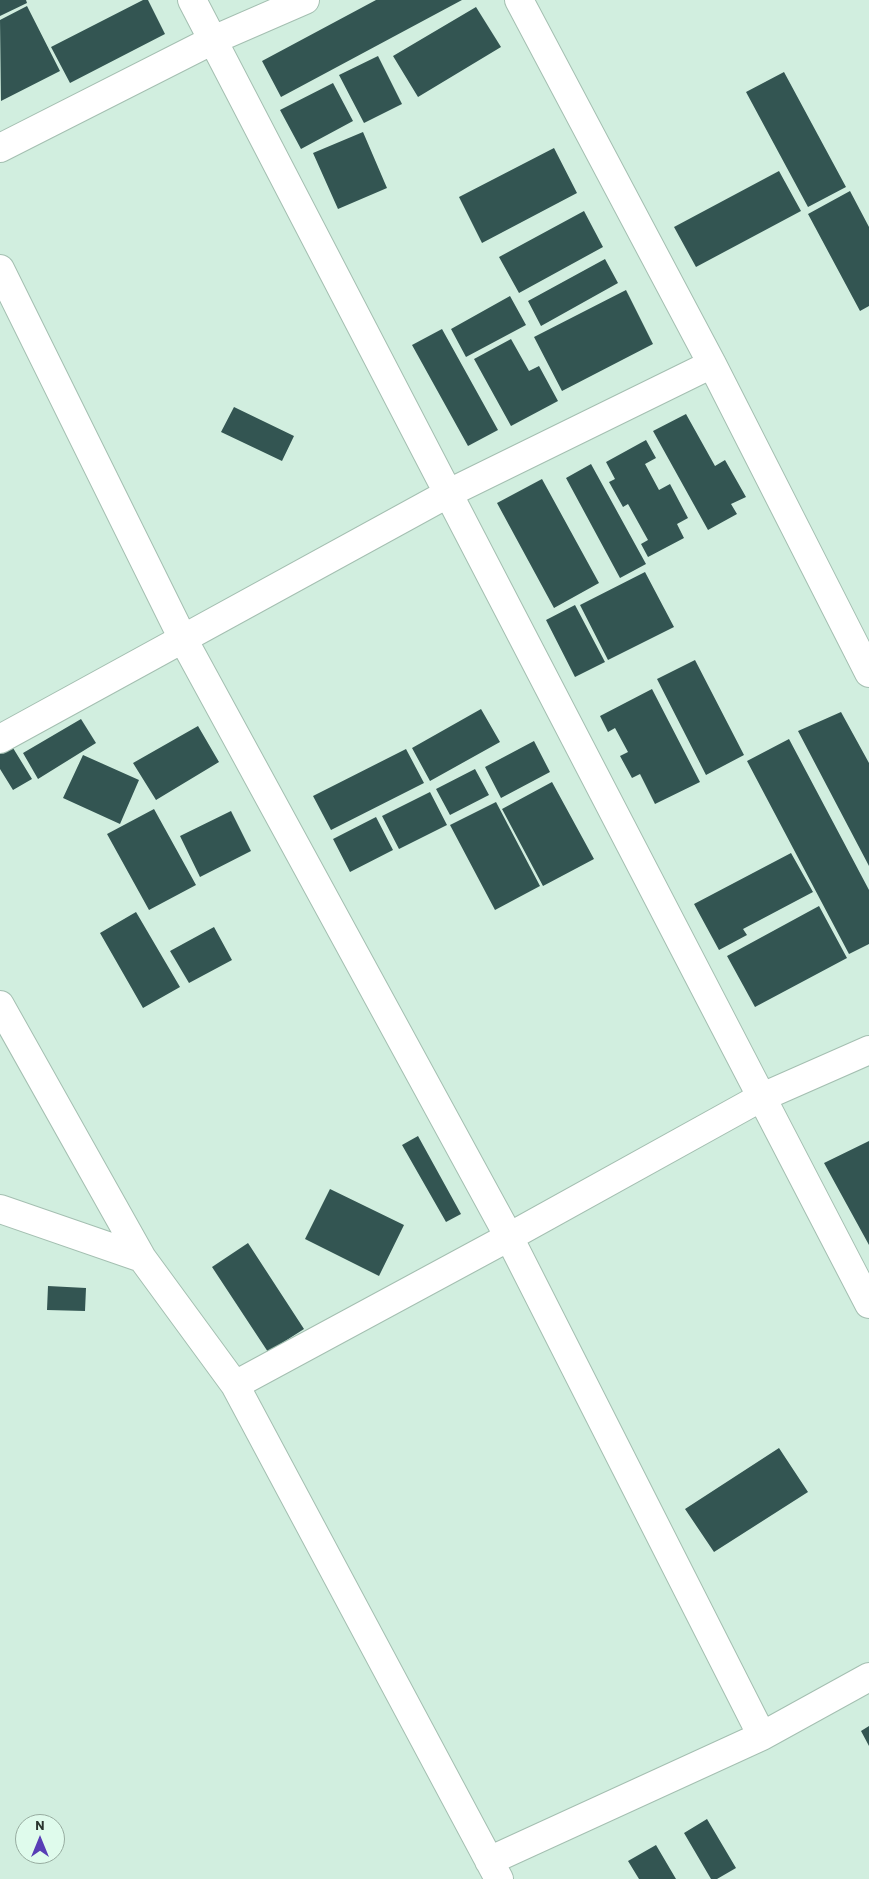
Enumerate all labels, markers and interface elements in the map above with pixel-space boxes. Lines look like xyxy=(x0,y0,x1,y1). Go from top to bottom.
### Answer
north arrow xyxy=(15,1814,65,1864)
text: N xyxy=(35,1816,45,1833)

